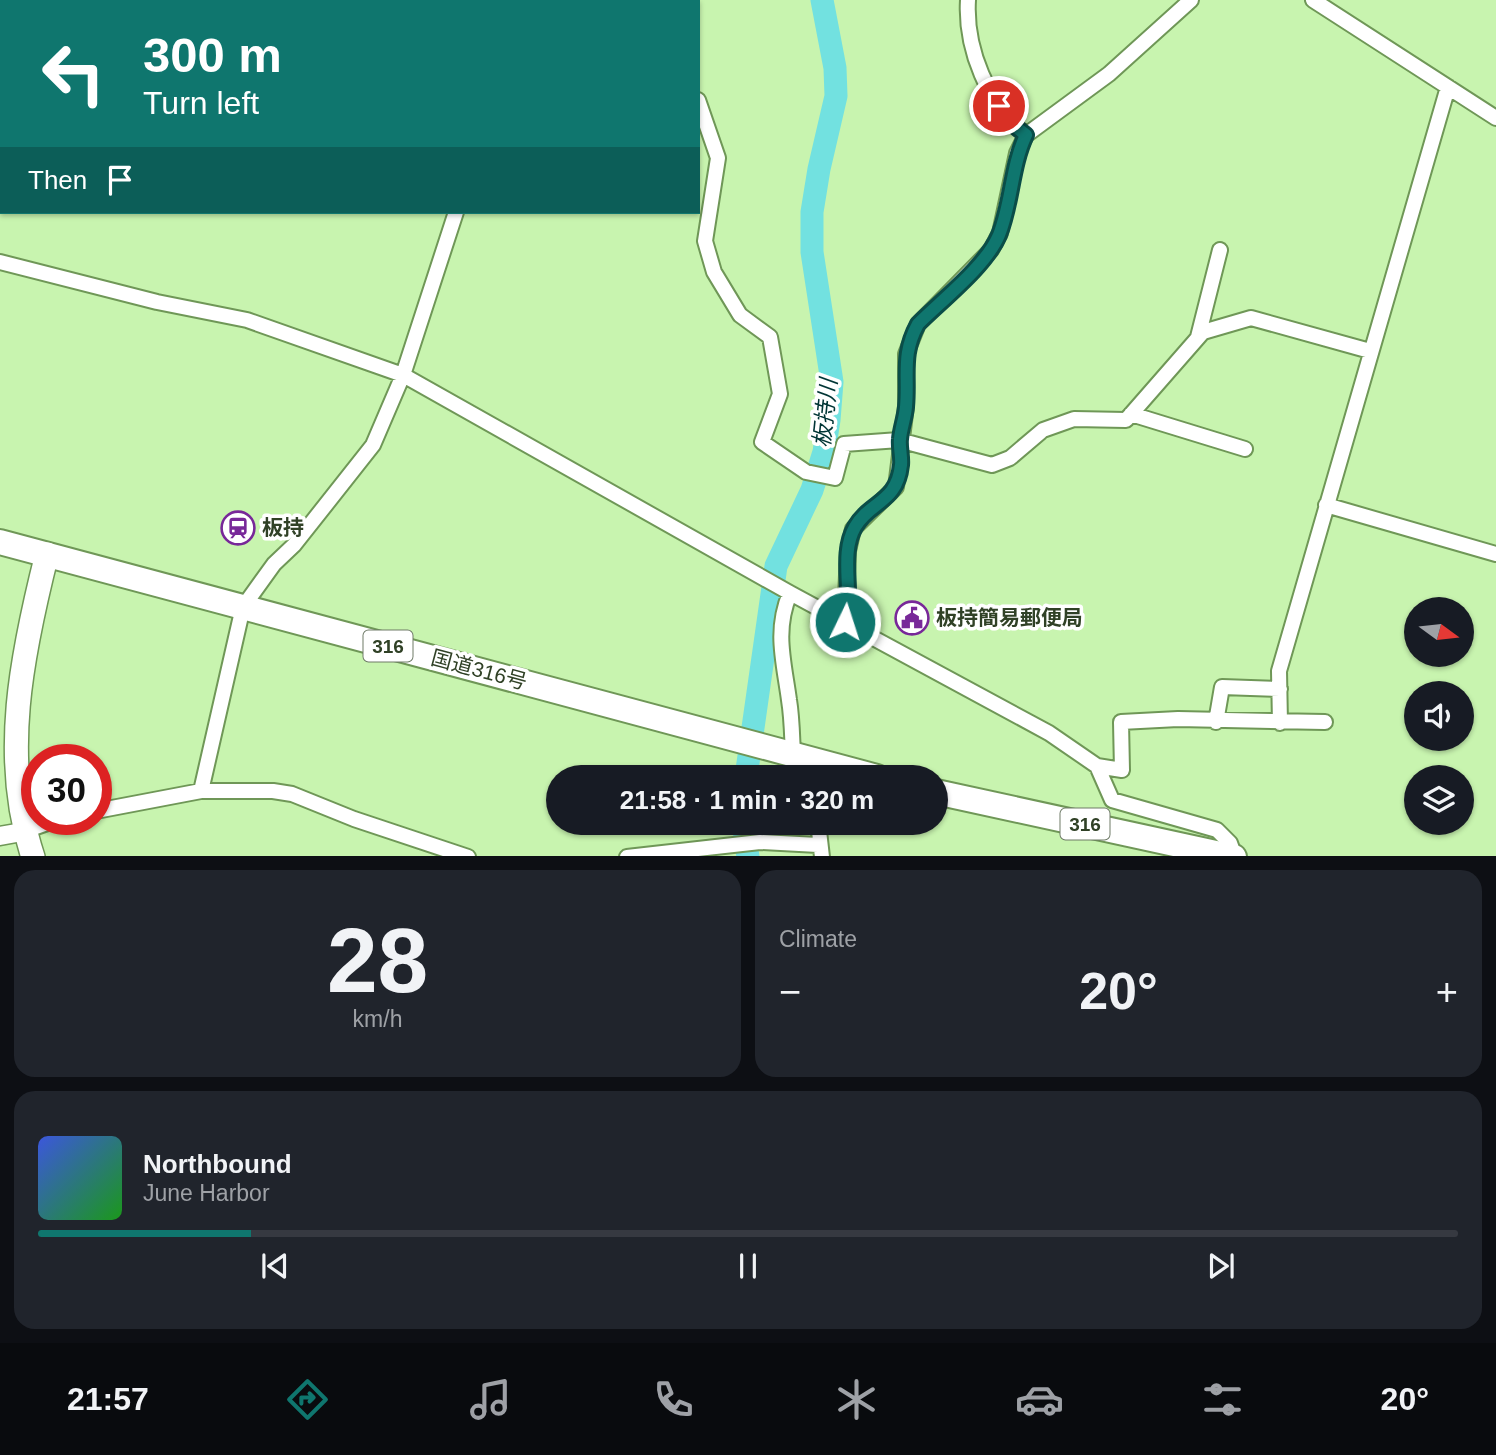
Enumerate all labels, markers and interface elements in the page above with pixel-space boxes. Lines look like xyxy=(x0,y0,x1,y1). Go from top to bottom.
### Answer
icon: left xyxy=(28,28,119,119)
text: 300 m xyxy=(143,28,282,82)
pin xyxy=(969,76,1029,136)
text: Turn left xyxy=(143,85,259,121)
icon: arrive xyxy=(980,87,1018,125)
icon: arrive xyxy=(101,161,139,199)
text: Then xyxy=(28,165,87,195)
water label: 板持川 xyxy=(808,374,842,449)
station icon: 板持 xyxy=(219,509,257,547)
place label: 板持 xyxy=(262,516,304,539)
position arrow xyxy=(808,585,882,659)
north arrow xyxy=(1404,597,1474,667)
map controls xyxy=(1404,597,1474,835)
public building icon: 板持簡易郵便局 xyxy=(893,599,931,637)
place label: 板持簡易郵便局 xyxy=(936,606,1083,629)
road number: 316 xyxy=(364,631,412,662)
street label: 国道316号 xyxy=(429,646,529,693)
button: sound xyxy=(1404,681,1474,751)
speed limit sign: 30 xyxy=(21,744,112,835)
button: layers xyxy=(1404,765,1474,835)
text: 21:58 · 1 min · 320 m xyxy=(620,785,874,815)
road number: 316 xyxy=(1060,808,1110,839)
text: 28 xyxy=(327,910,428,1011)
text: Climate xyxy=(779,926,857,952)
text: 20° xyxy=(1079,962,1158,1020)
text: − xyxy=(779,971,801,1013)
text: + xyxy=(1436,971,1458,1013)
text: km/h xyxy=(353,1006,402,1032)
text: Northbound xyxy=(143,1149,292,1179)
text: June Harbor xyxy=(143,1180,270,1206)
icon: previous xyxy=(256,1247,294,1285)
icon: pause xyxy=(729,1247,767,1285)
icon: next xyxy=(1202,1247,1240,1285)
icon: directions xyxy=(283,1375,332,1424)
icon: music xyxy=(466,1375,515,1424)
icon: phone xyxy=(649,1375,698,1424)
icon: climate xyxy=(832,1375,881,1424)
icon: car xyxy=(1015,1375,1064,1424)
icon: filters xyxy=(1198,1375,1247,1424)
text: 21:57 xyxy=(67,1381,149,1417)
text: 20° xyxy=(1381,1381,1429,1417)

